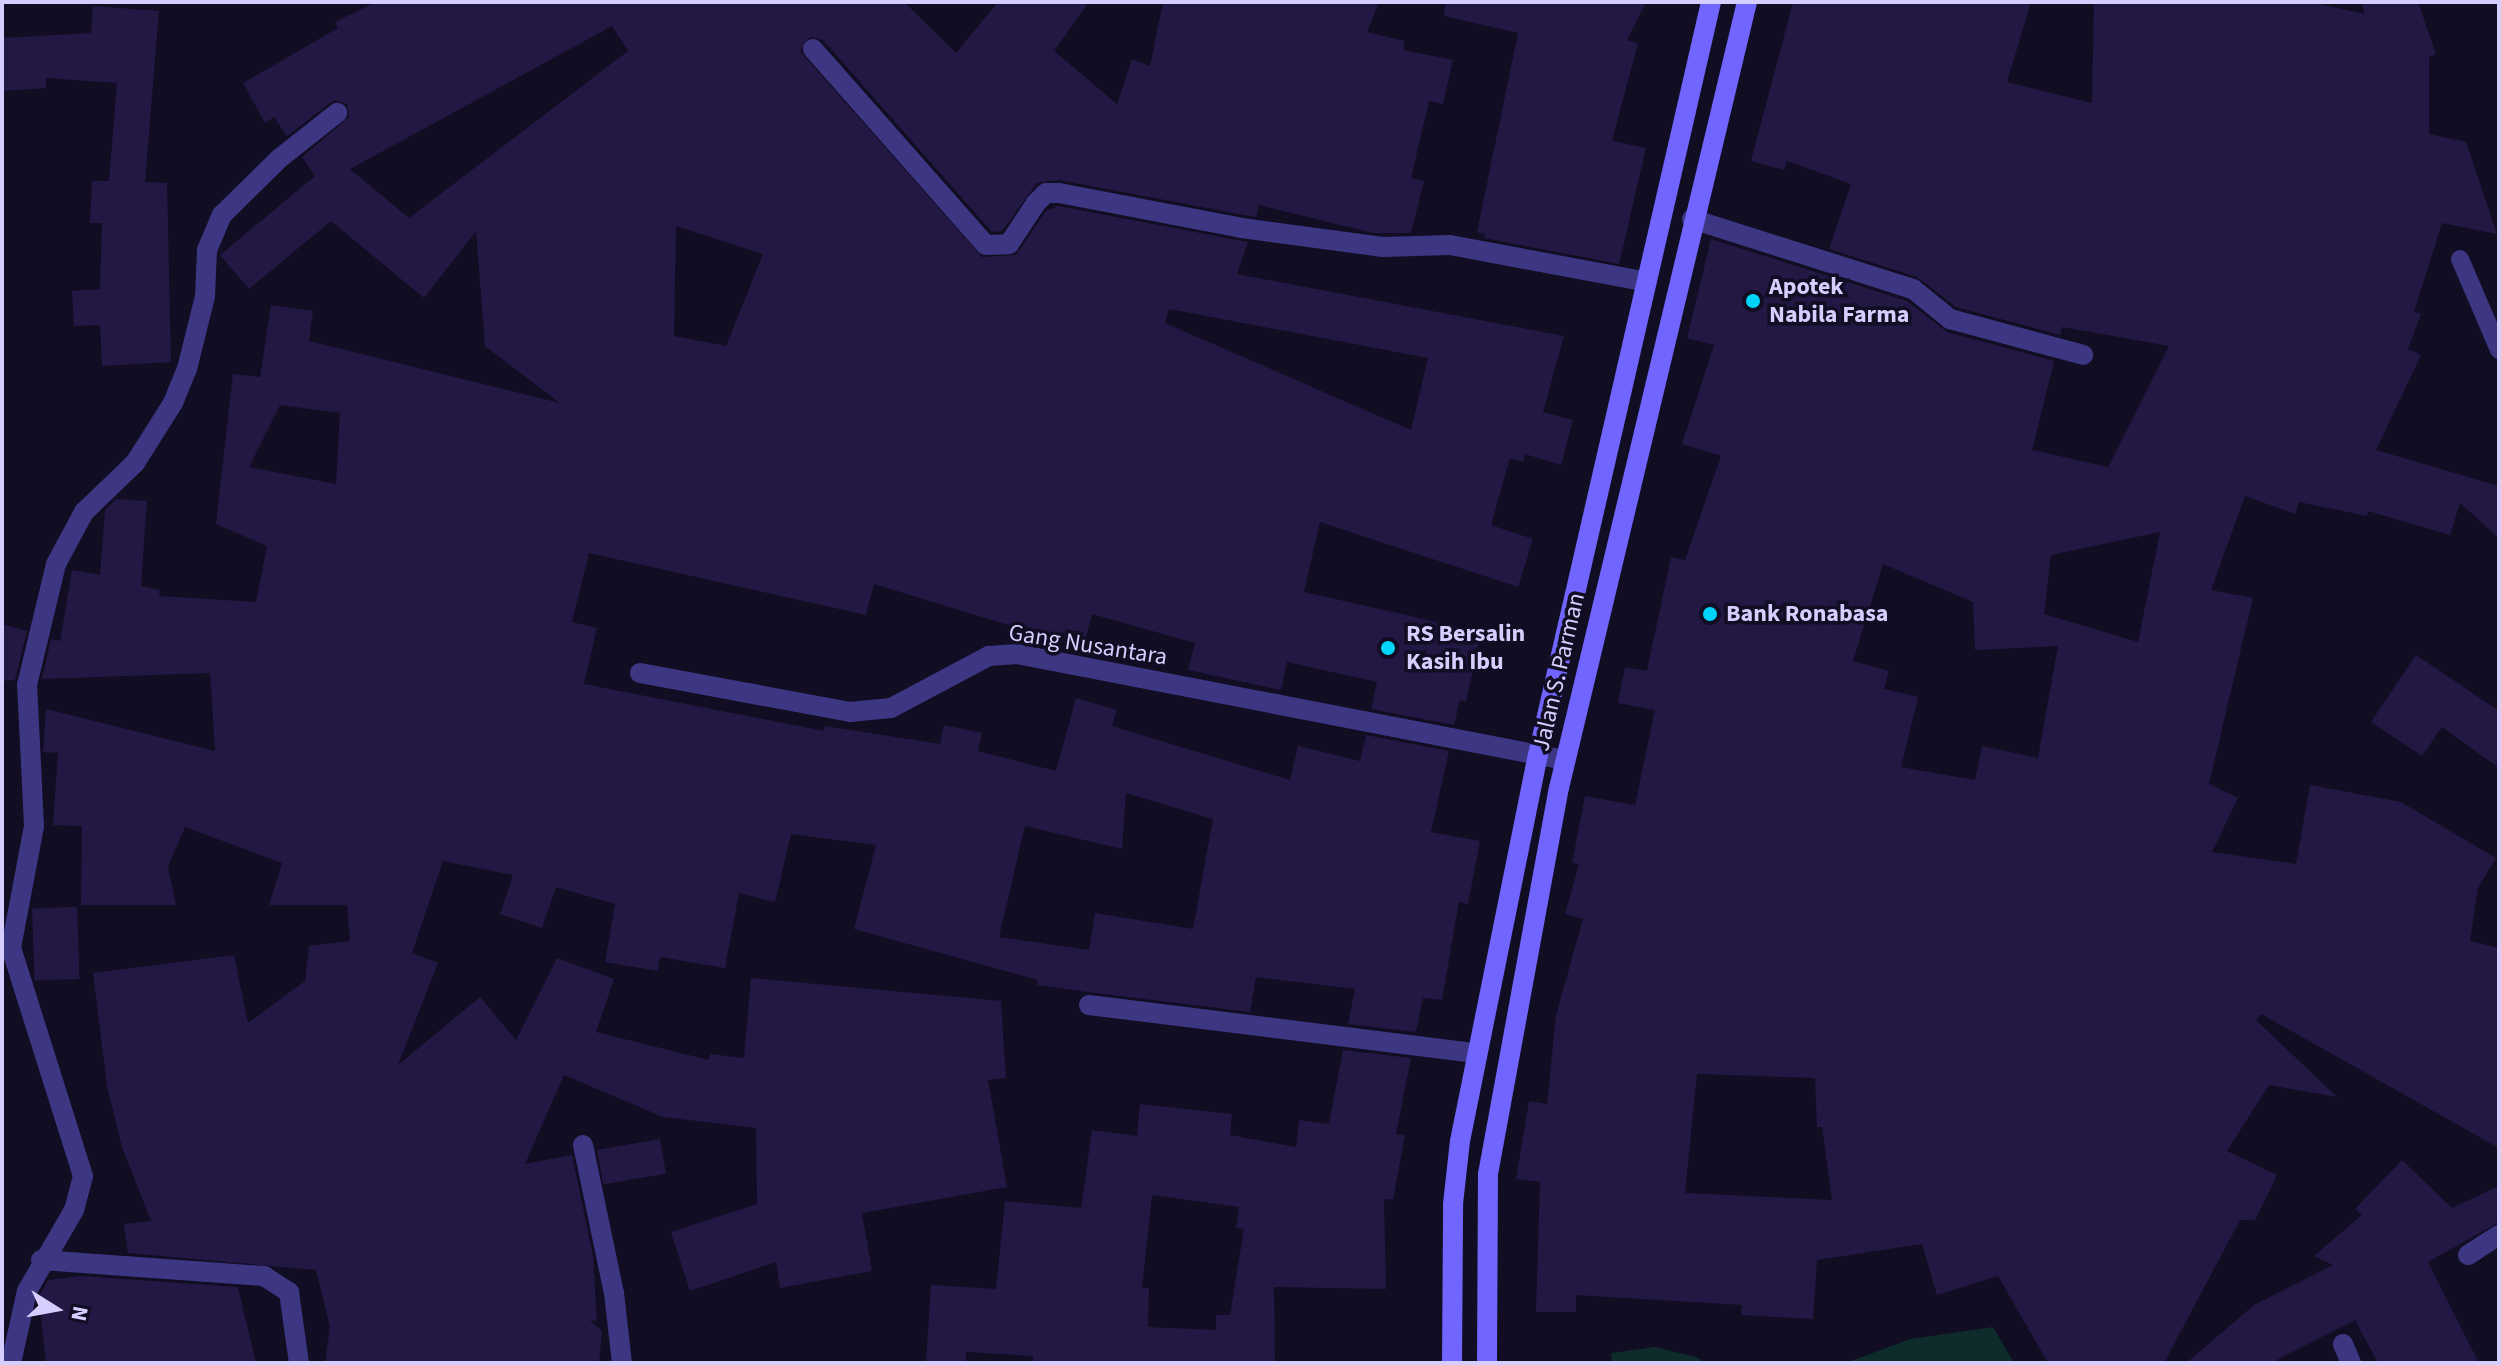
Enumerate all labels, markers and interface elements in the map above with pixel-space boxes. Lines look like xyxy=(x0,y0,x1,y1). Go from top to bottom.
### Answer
place label: Apotek Nabila Farma xyxy=(1769,273,1909,329)
marker: Apotek Nabila Farma xyxy=(1744,292,1762,310)
street label: Jalan S. Parman xyxy=(1527,590,1591,754)
place label: Bank Ronabasa xyxy=(1726,600,1888,628)
marker: Bank Ronabasa xyxy=(1701,605,1719,623)
street label: Gang Nusantara xyxy=(1007,618,1169,672)
place label: RS Bersalin Kasih Ibu xyxy=(1406,620,1525,676)
marker: RS Bersalin Kasih Ibu xyxy=(1377,637,1399,659)
north arrow xyxy=(16,1269,96,1349)
text: N xyxy=(62,1303,97,1324)

